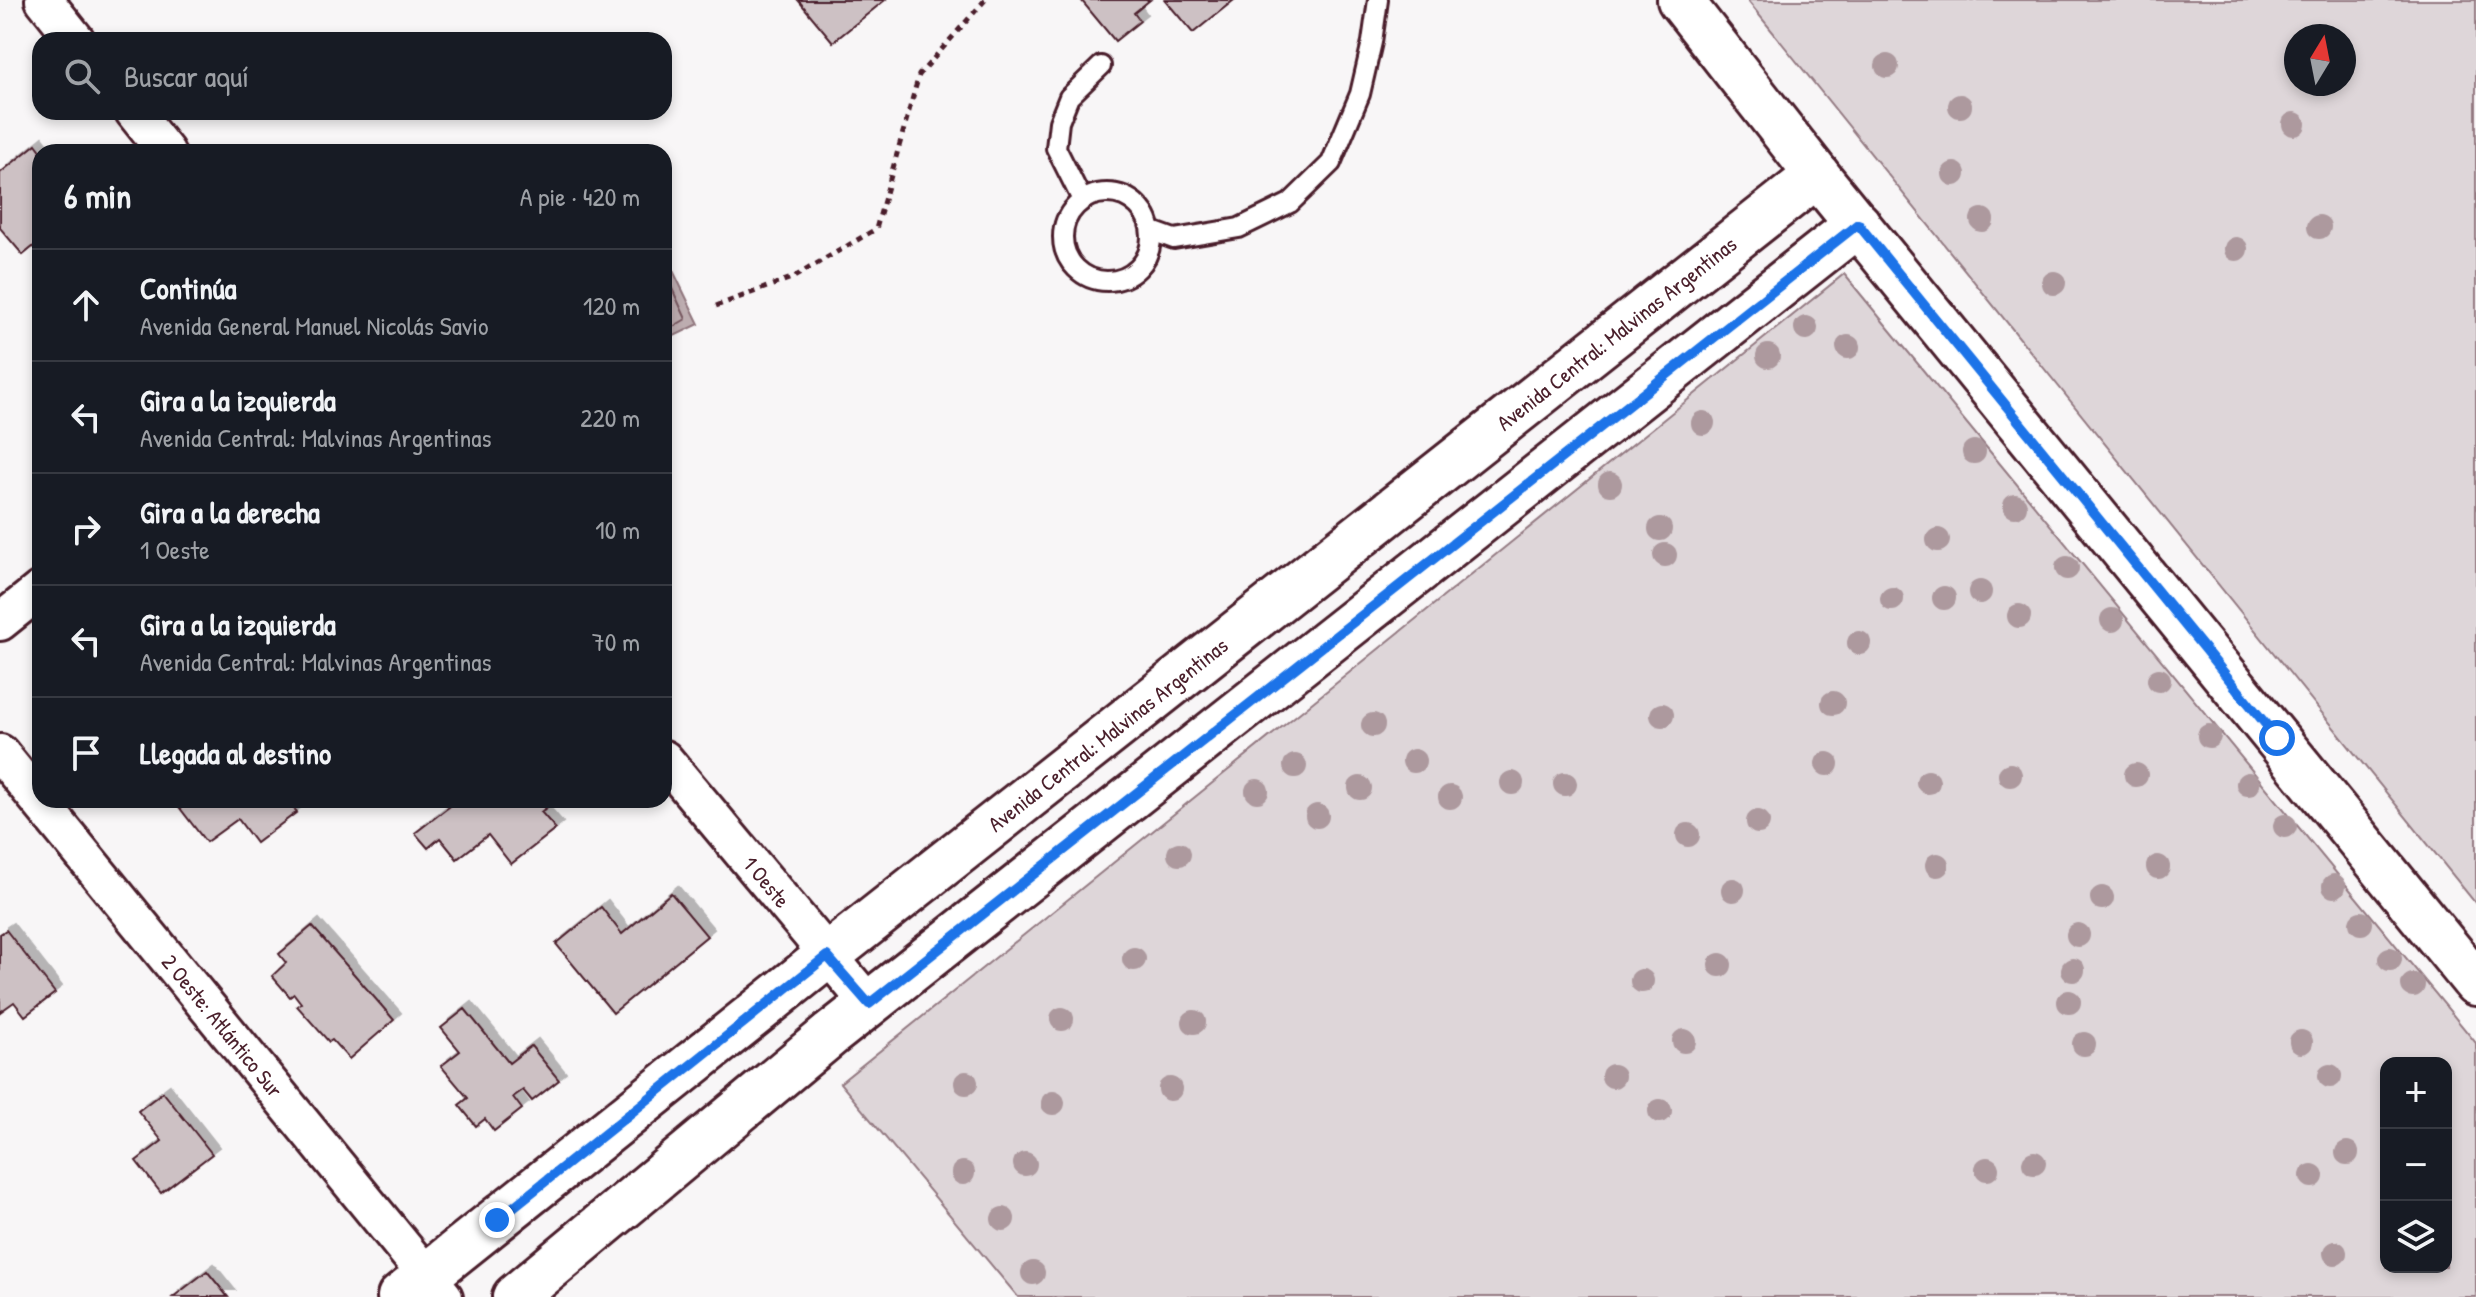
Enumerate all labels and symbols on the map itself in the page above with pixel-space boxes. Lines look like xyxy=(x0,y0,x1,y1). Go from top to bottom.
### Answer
north arrow xyxy=(2284,24,2356,96)
street label: Avenida Central: Malvinas Argentinas xyxy=(1490,229,1743,437)
street label: Avenida Central: Malvinas Argentinas xyxy=(982,631,1234,839)
route start xyxy=(2259,720,2295,756)
street label: 1 Oeste xyxy=(736,850,797,914)
street label: 2 Oeste: Atlántico Sur xyxy=(155,948,290,1104)
route end xyxy=(479,1202,515,1238)

